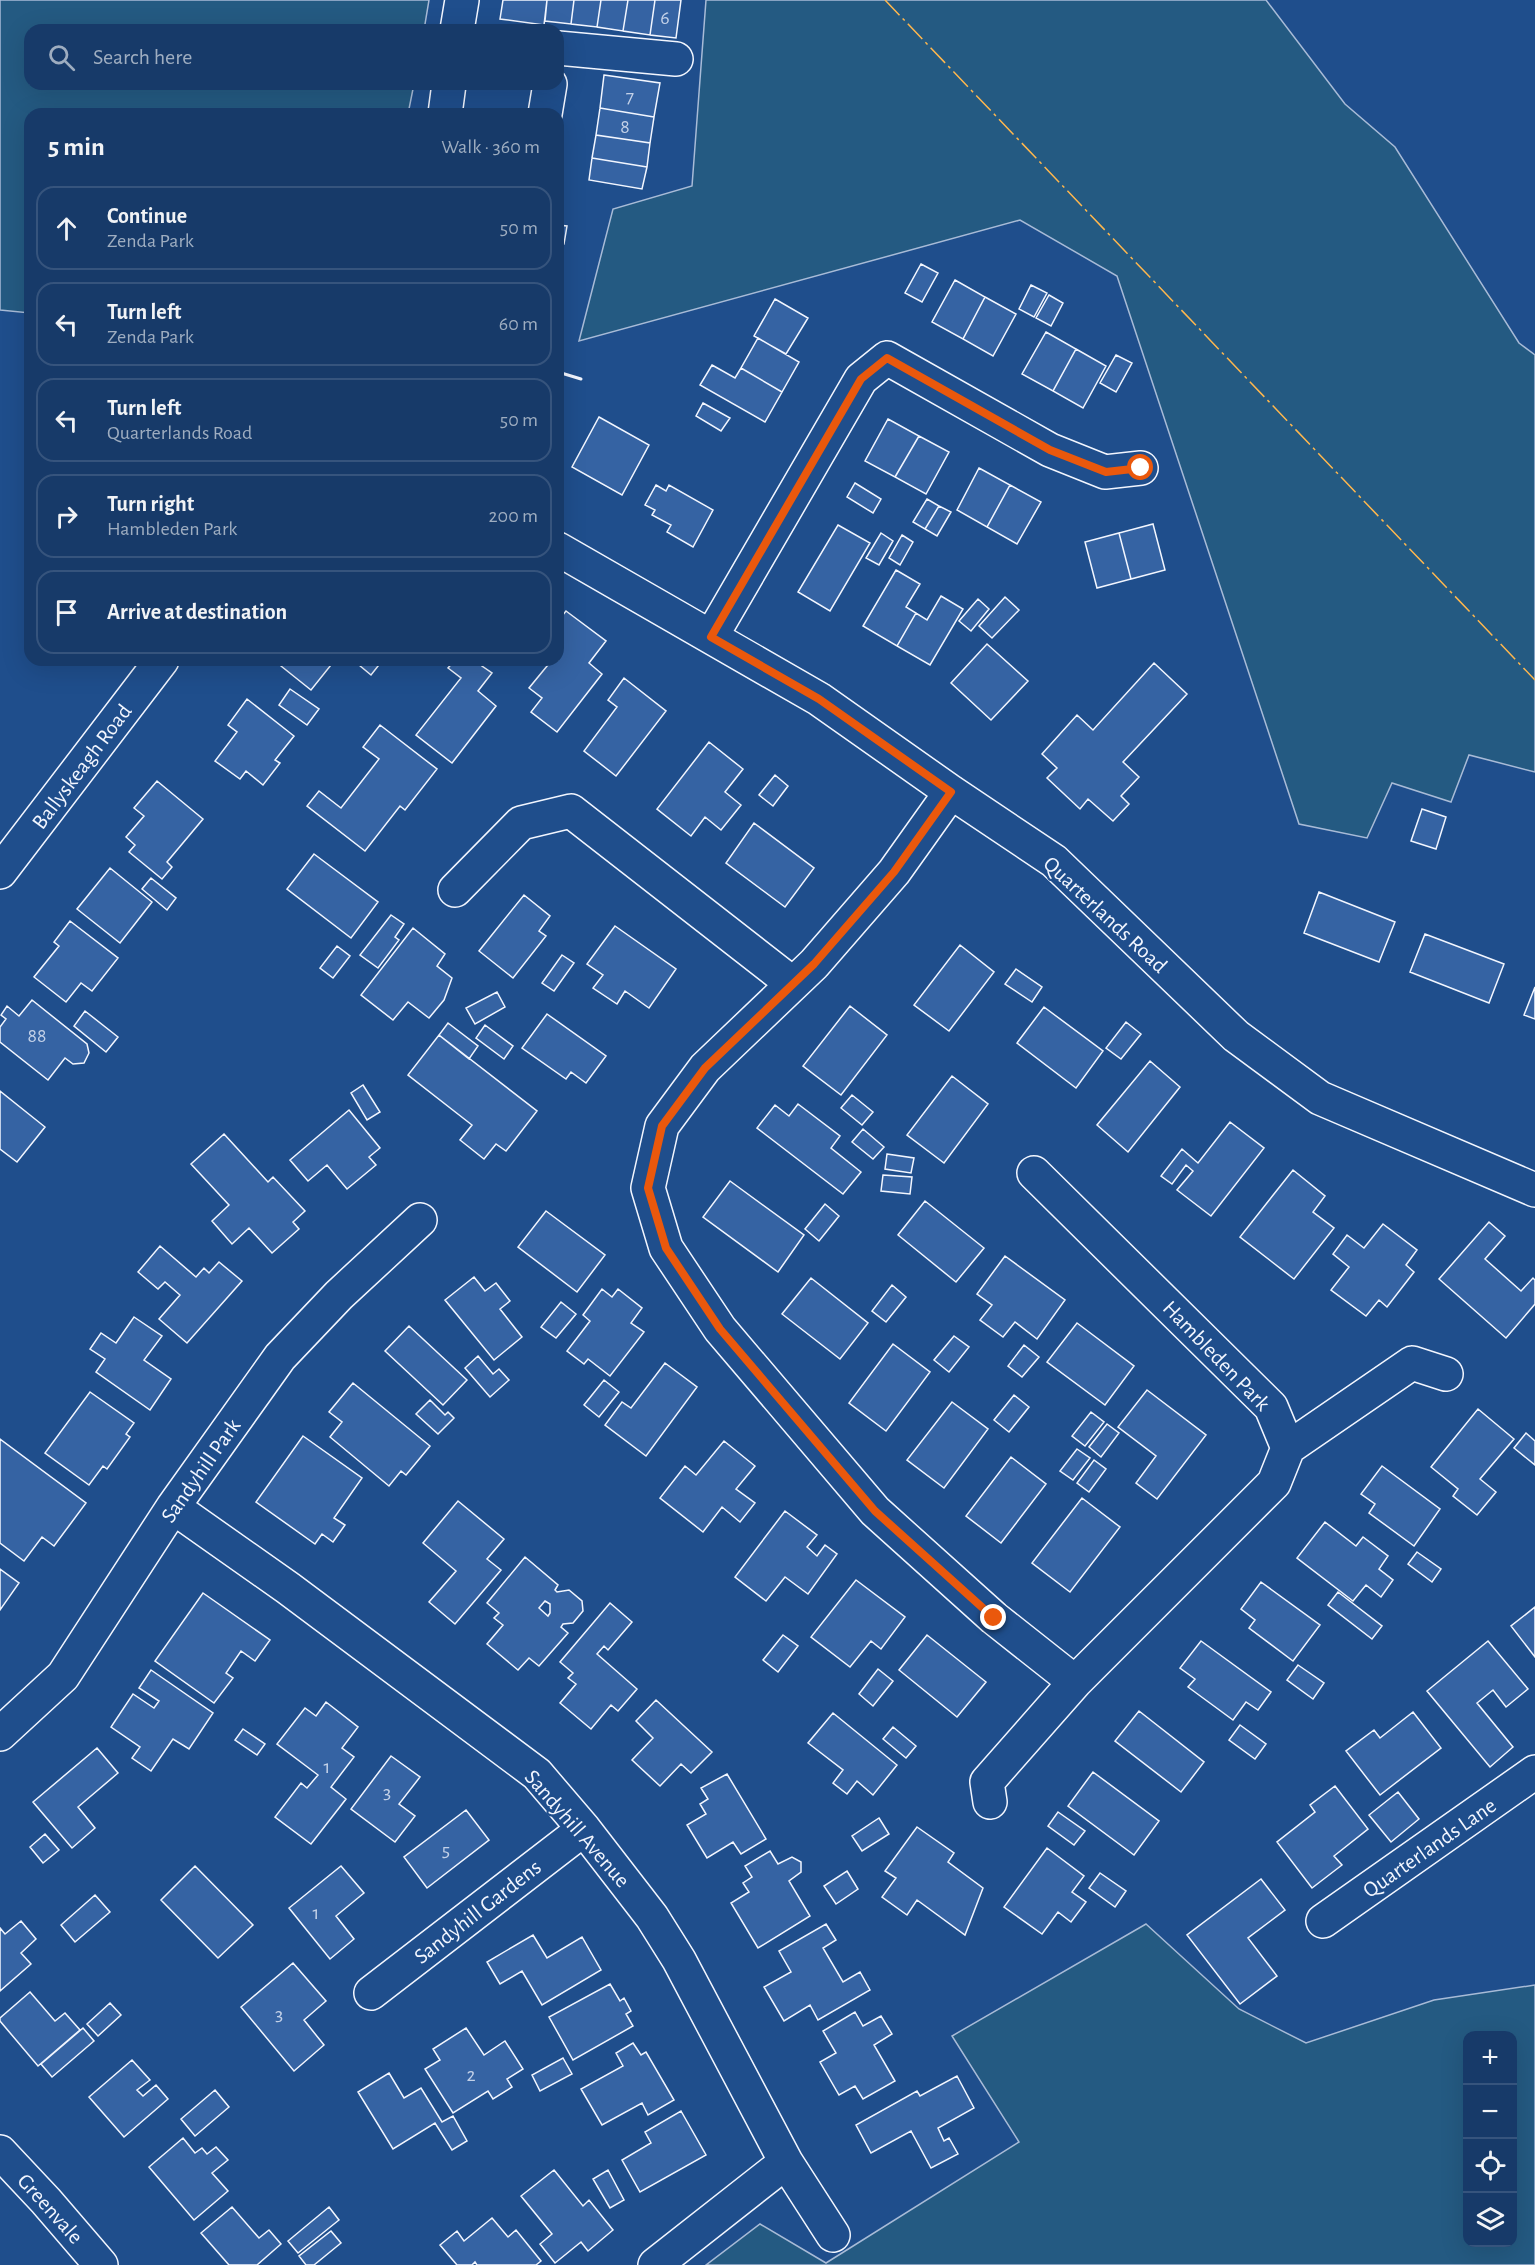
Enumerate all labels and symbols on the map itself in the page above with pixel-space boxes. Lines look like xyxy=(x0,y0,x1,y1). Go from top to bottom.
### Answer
house number: 6 xyxy=(660,8,670,28)
house number: 7 xyxy=(626,87,634,107)
house number: 8 xyxy=(620,117,630,137)
route start xyxy=(1127,454,1153,480)
street label: Ballyskeagh Road xyxy=(28,700,136,833)
street label: Quarterlands Road xyxy=(1039,852,1171,977)
house number: 88 xyxy=(28,1026,46,1046)
street label: Hambleden Park xyxy=(1159,1296,1274,1415)
street label: Sandyhill Park xyxy=(157,1415,245,1527)
route end xyxy=(980,1604,1006,1630)
house number: 1 xyxy=(324,1757,330,1777)
street label: Sandyhill Avenue xyxy=(521,1766,634,1891)
house number: 3 xyxy=(383,1782,391,1802)
street label: Quarterlands Lane xyxy=(1359,1794,1500,1902)
house number: 5 xyxy=(442,1840,450,1860)
street label: Sandyhill Gardens xyxy=(410,1856,545,1968)
house number: 1 xyxy=(313,1903,319,1923)
house number: 3 xyxy=(275,2004,283,2024)
house number: 2 xyxy=(466,2065,476,2085)
street label: Greenvale xyxy=(13,2169,87,2248)

